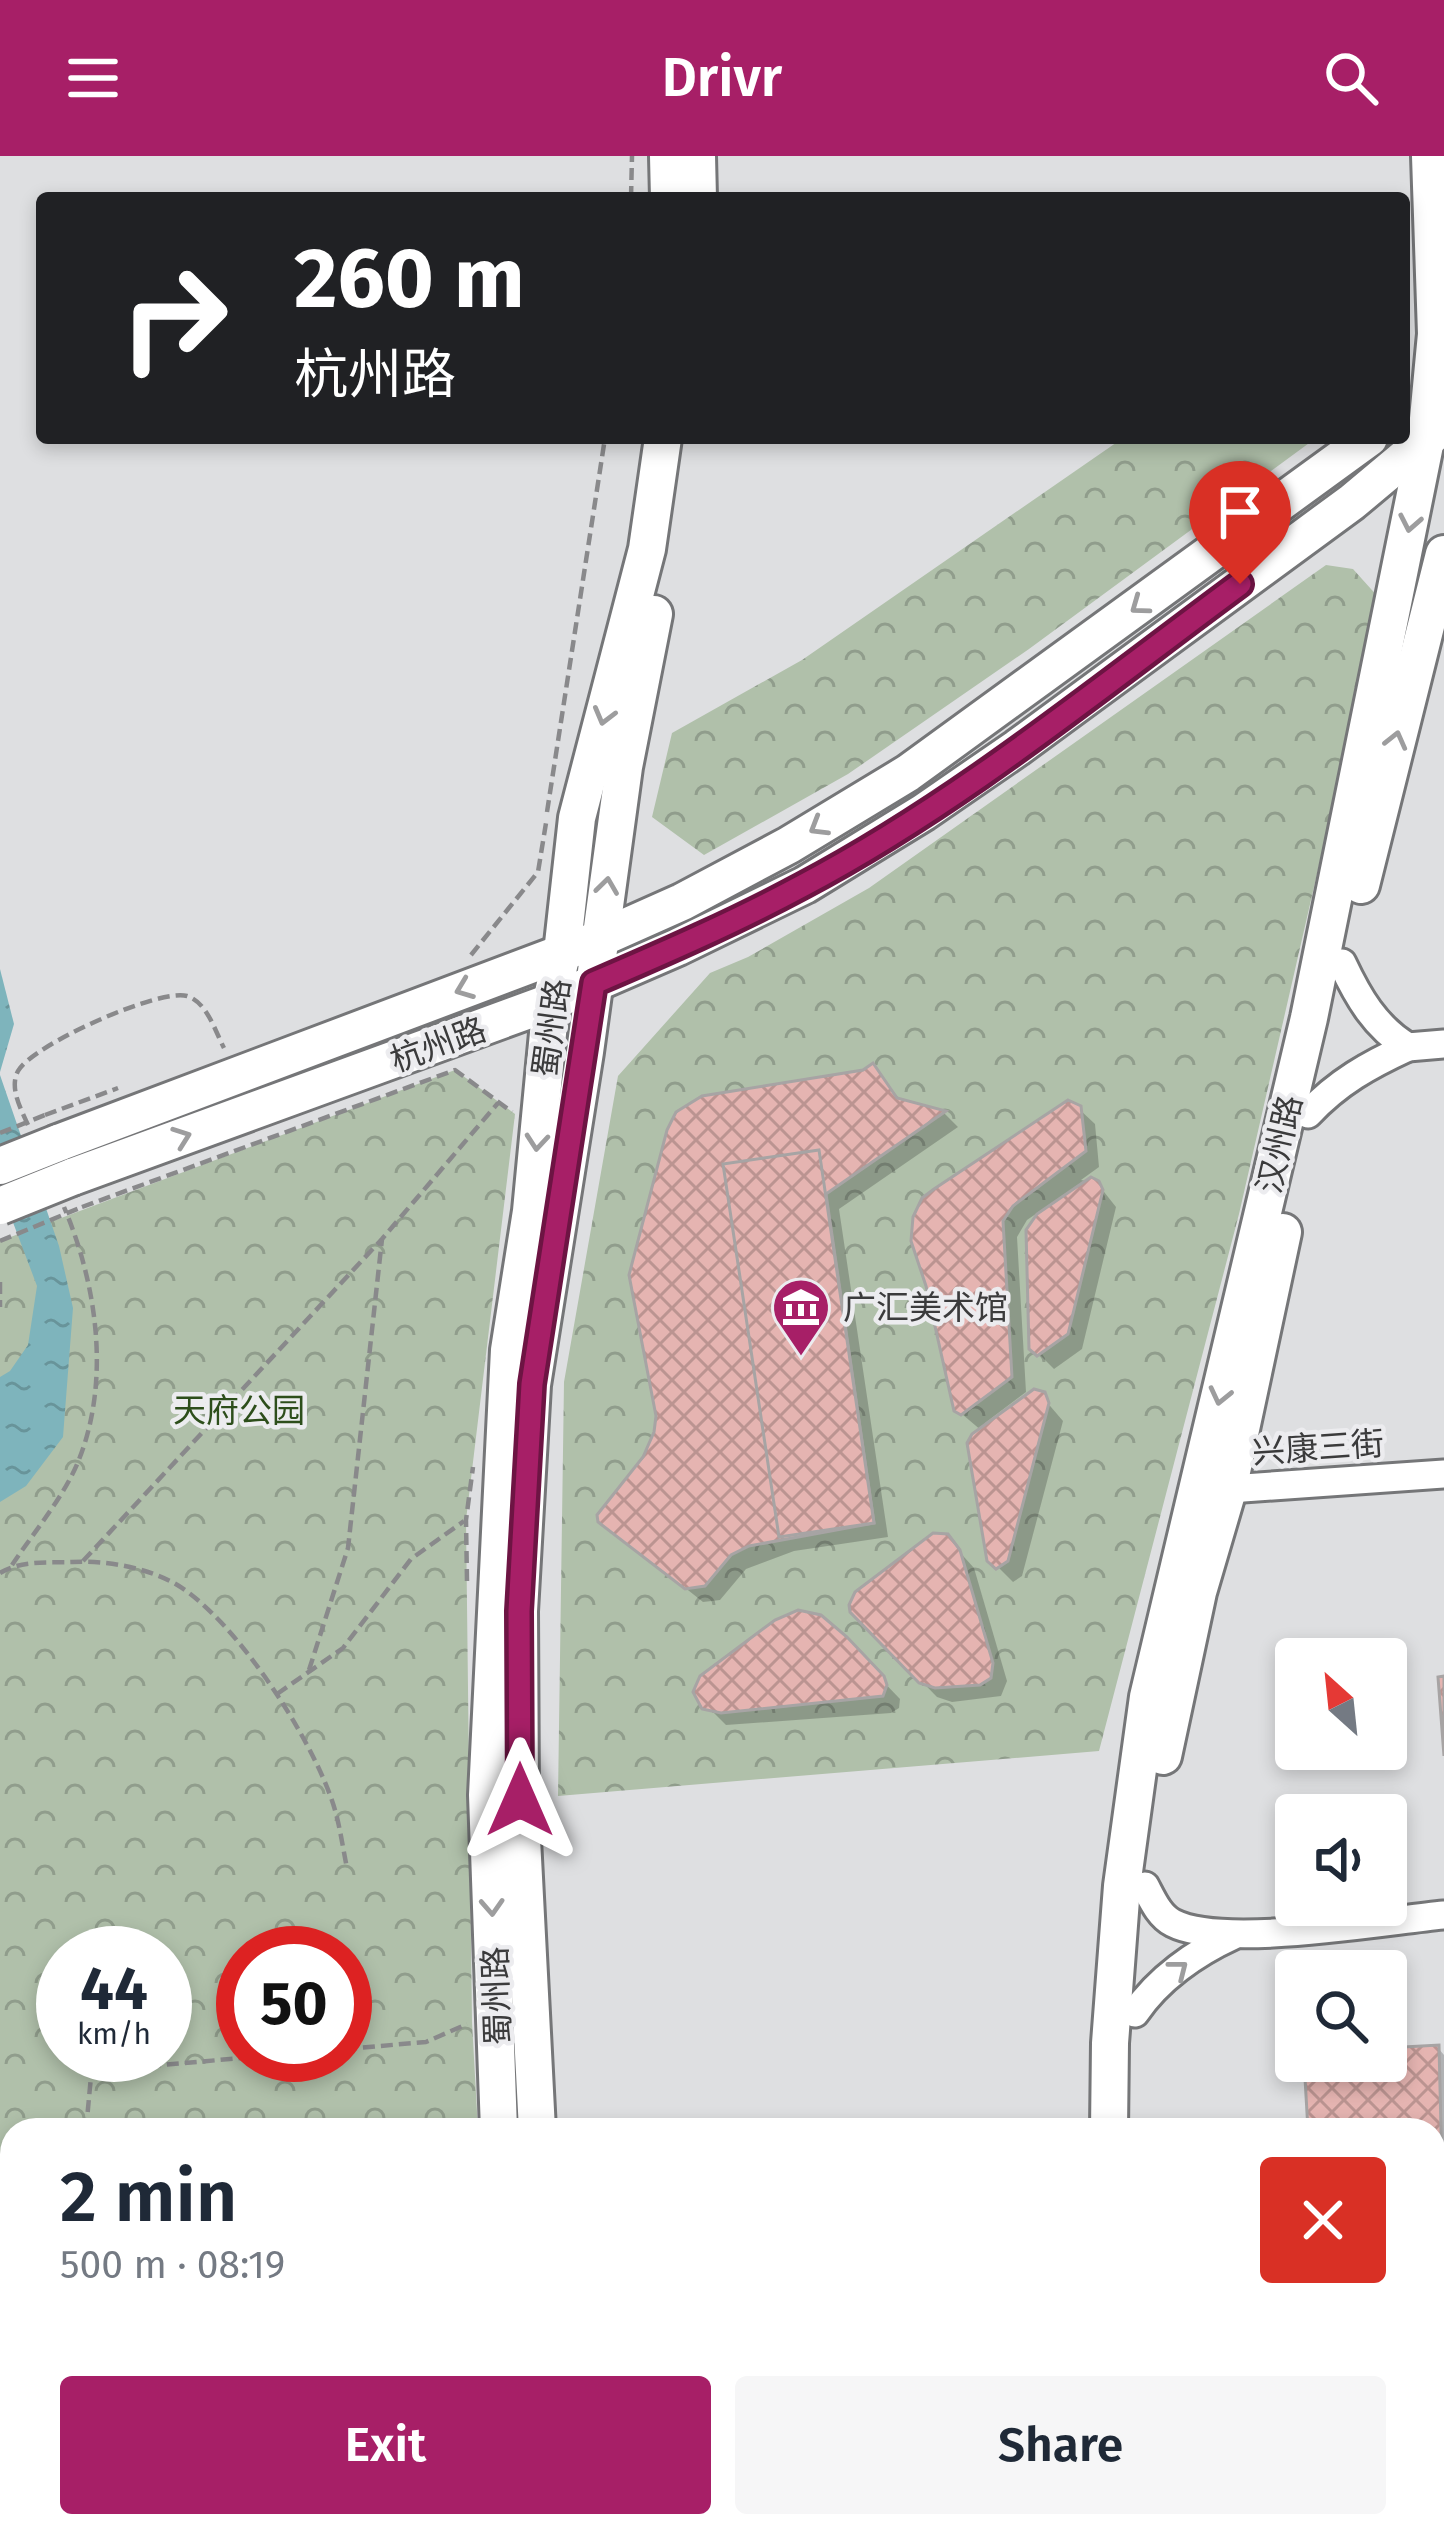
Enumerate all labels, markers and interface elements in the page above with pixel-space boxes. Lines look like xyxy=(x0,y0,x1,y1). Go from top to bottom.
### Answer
icon: menu xyxy=(60,45,126,111)
icon: search xyxy=(1318,45,1384,111)
text: Drivr xyxy=(662,46,782,110)
text: 260 m xyxy=(294,228,525,329)
icon: right xyxy=(96,240,252,396)
text: 杭州路 xyxy=(294,343,456,407)
pin xyxy=(1189,461,1291,584)
icon: arrive xyxy=(1207,479,1273,545)
one-way arrow xyxy=(1398,513,1424,533)
one-way arrow xyxy=(1131,591,1152,613)
one-way arrow xyxy=(593,706,618,726)
one-way arrow xyxy=(1382,730,1407,750)
one-way arrow xyxy=(809,813,831,836)
one-way arrow xyxy=(593,876,619,895)
one-way arrow xyxy=(455,975,476,1000)
street label: 蜀州路 xyxy=(525,976,579,1080)
street label: 杭州路 xyxy=(385,1009,492,1081)
street label: 汉州路 xyxy=(1249,1091,1311,1197)
one-way arrow xyxy=(170,1127,191,1151)
one-way arrow xyxy=(525,1133,550,1152)
museum icon: 广汇美术馆 xyxy=(770,1276,832,1358)
place label: 广汇美术馆 xyxy=(843,1288,1008,1328)
one-way arrow xyxy=(1208,1386,1233,1406)
park label: 天府公园 xyxy=(173,1391,305,1431)
street label: 兴康三街 xyxy=(1251,1423,1385,1473)
north arrow xyxy=(1275,1638,1407,1770)
map controls xyxy=(1275,1638,1407,2082)
position arrow xyxy=(457,1737,583,1863)
button: sound xyxy=(1275,1794,1407,1926)
one-way arrow xyxy=(479,1899,505,1917)
speed limit sign: 50 xyxy=(216,1926,372,2082)
street label: 蜀州路 xyxy=(475,1946,519,2046)
button: search xyxy=(1275,1950,1407,2082)
text: 44 xyxy=(80,1953,148,2025)
one-way arrow xyxy=(1166,1962,1188,1984)
text: km/h xyxy=(77,2016,151,2052)
text: 2 min xyxy=(60,2154,237,2240)
button: close xyxy=(1260,2157,1386,2283)
text: 500 m · 08:19 xyxy=(60,2242,285,2288)
button: Exit xyxy=(60,2376,711,2514)
button: Share xyxy=(735,2376,1386,2514)

